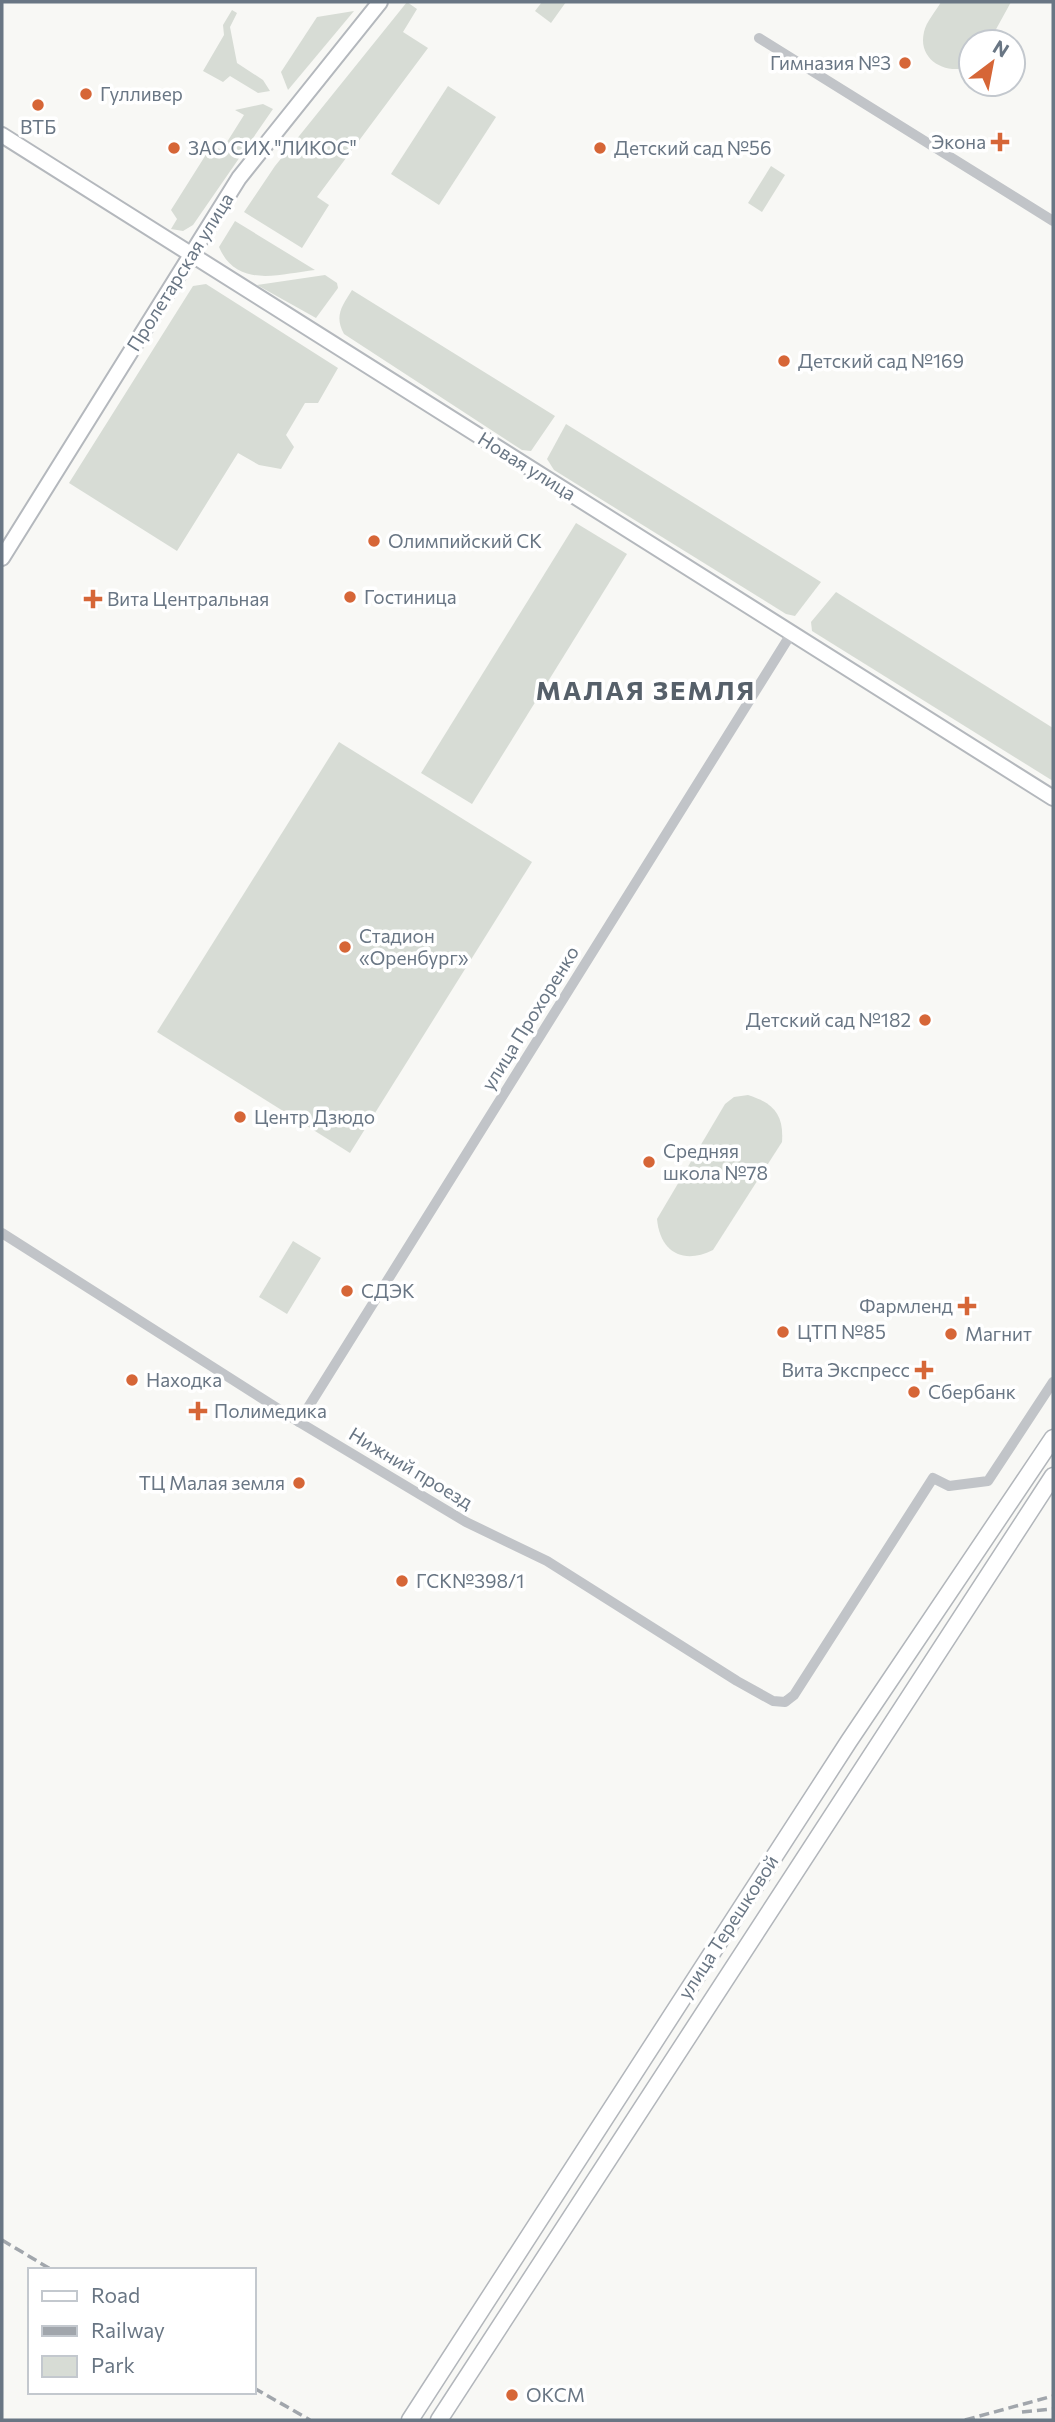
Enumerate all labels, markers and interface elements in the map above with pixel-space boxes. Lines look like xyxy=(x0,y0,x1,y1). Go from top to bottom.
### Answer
north arrow xyxy=(957,28,1027,98)
text: N xyxy=(989,35,1013,62)
place label: Гимназия №3 xyxy=(770,51,891,74)
marker: Гимназия №3 xyxy=(897,55,913,71)
place label: Гулливер xyxy=(100,82,183,105)
marker: Гулливер xyxy=(78,86,94,102)
marker: ВТБ xyxy=(30,97,46,113)
place label: ВТБ xyxy=(20,115,56,138)
place label: Экона xyxy=(931,130,986,153)
marker: Экона xyxy=(992,134,1008,150)
place label: ЗАО СИХ "ЛИКОС" xyxy=(188,136,357,159)
place label: Детский сад №56 xyxy=(614,136,771,159)
marker: ЗАО СИХ "ЛИКОС" xyxy=(166,140,182,156)
marker: Детский сад №56 xyxy=(592,140,608,156)
street label: Пролетарская улица xyxy=(121,188,238,355)
place label: Детский сад №169 xyxy=(798,349,964,372)
marker: Детский сад №169 xyxy=(776,353,792,369)
street label: Новая улица xyxy=(474,426,580,505)
place label: Олимпийский СК xyxy=(388,529,542,552)
marker: Олимпийский СК xyxy=(366,533,382,549)
place label: Гостиница xyxy=(364,585,456,608)
place label: Вита Центральная xyxy=(107,587,269,610)
marker: Гостиница xyxy=(342,589,358,605)
marker: Вита Центральная xyxy=(85,591,101,607)
district label: МАЛАЯ ЗЕМЛЯ xyxy=(536,674,756,705)
place label: Стадион «Оренбург» xyxy=(359,924,469,969)
marker: Стадион «Оренбург» xyxy=(337,939,353,955)
street label: улица Прохоренко xyxy=(476,941,583,1094)
place label: Детский сад №182 xyxy=(746,1008,911,1031)
marker: Детский сад №182 xyxy=(917,1012,933,1028)
place label: Центр Дзюдо xyxy=(254,1105,375,1128)
marker: Центр Дзюдо xyxy=(232,1109,248,1125)
place label: Средняя школа №78 xyxy=(663,1139,768,1184)
marker: Средняя школа №78 xyxy=(641,1154,657,1170)
place label: СДЭК xyxy=(361,1279,415,1302)
marker: СДЭК xyxy=(339,1283,355,1299)
place label: Фармленд xyxy=(859,1294,953,1317)
marker: Фармленд xyxy=(959,1298,975,1314)
place label: ЦТП №85 xyxy=(797,1320,886,1343)
place label: Магнит xyxy=(965,1322,1032,1345)
marker: ЦТП №85 xyxy=(775,1324,791,1340)
marker: Магнит xyxy=(943,1326,959,1342)
place label: Вита Экспресс xyxy=(781,1358,910,1381)
marker: Вита Экспресс xyxy=(916,1362,932,1378)
place label: Находка xyxy=(146,1368,222,1391)
marker: Находка xyxy=(124,1372,140,1388)
place label: Сбербанк xyxy=(928,1380,1016,1403)
marker: Сбербанк xyxy=(906,1384,922,1400)
place label: Полимедика xyxy=(214,1399,327,1422)
marker: Полимедика xyxy=(188,1401,208,1421)
street label: Нижний проезд xyxy=(345,1422,477,1514)
place label: ТЦ Малая земля xyxy=(139,1471,285,1494)
marker: ТЦ Малая земля xyxy=(291,1475,307,1491)
place label: ГСК№398/1 xyxy=(416,1569,524,1592)
marker: ГСК№398/1 xyxy=(394,1573,410,1589)
street label: улица Терешковой xyxy=(673,1851,783,2003)
legend xyxy=(28,2268,256,2394)
text: Road xyxy=(91,2282,140,2307)
text: Railway xyxy=(91,2317,165,2342)
text: Park xyxy=(91,2352,135,2377)
place label: ОКСМ xyxy=(526,2383,585,2406)
marker: ОКСМ xyxy=(504,2387,520,2403)

